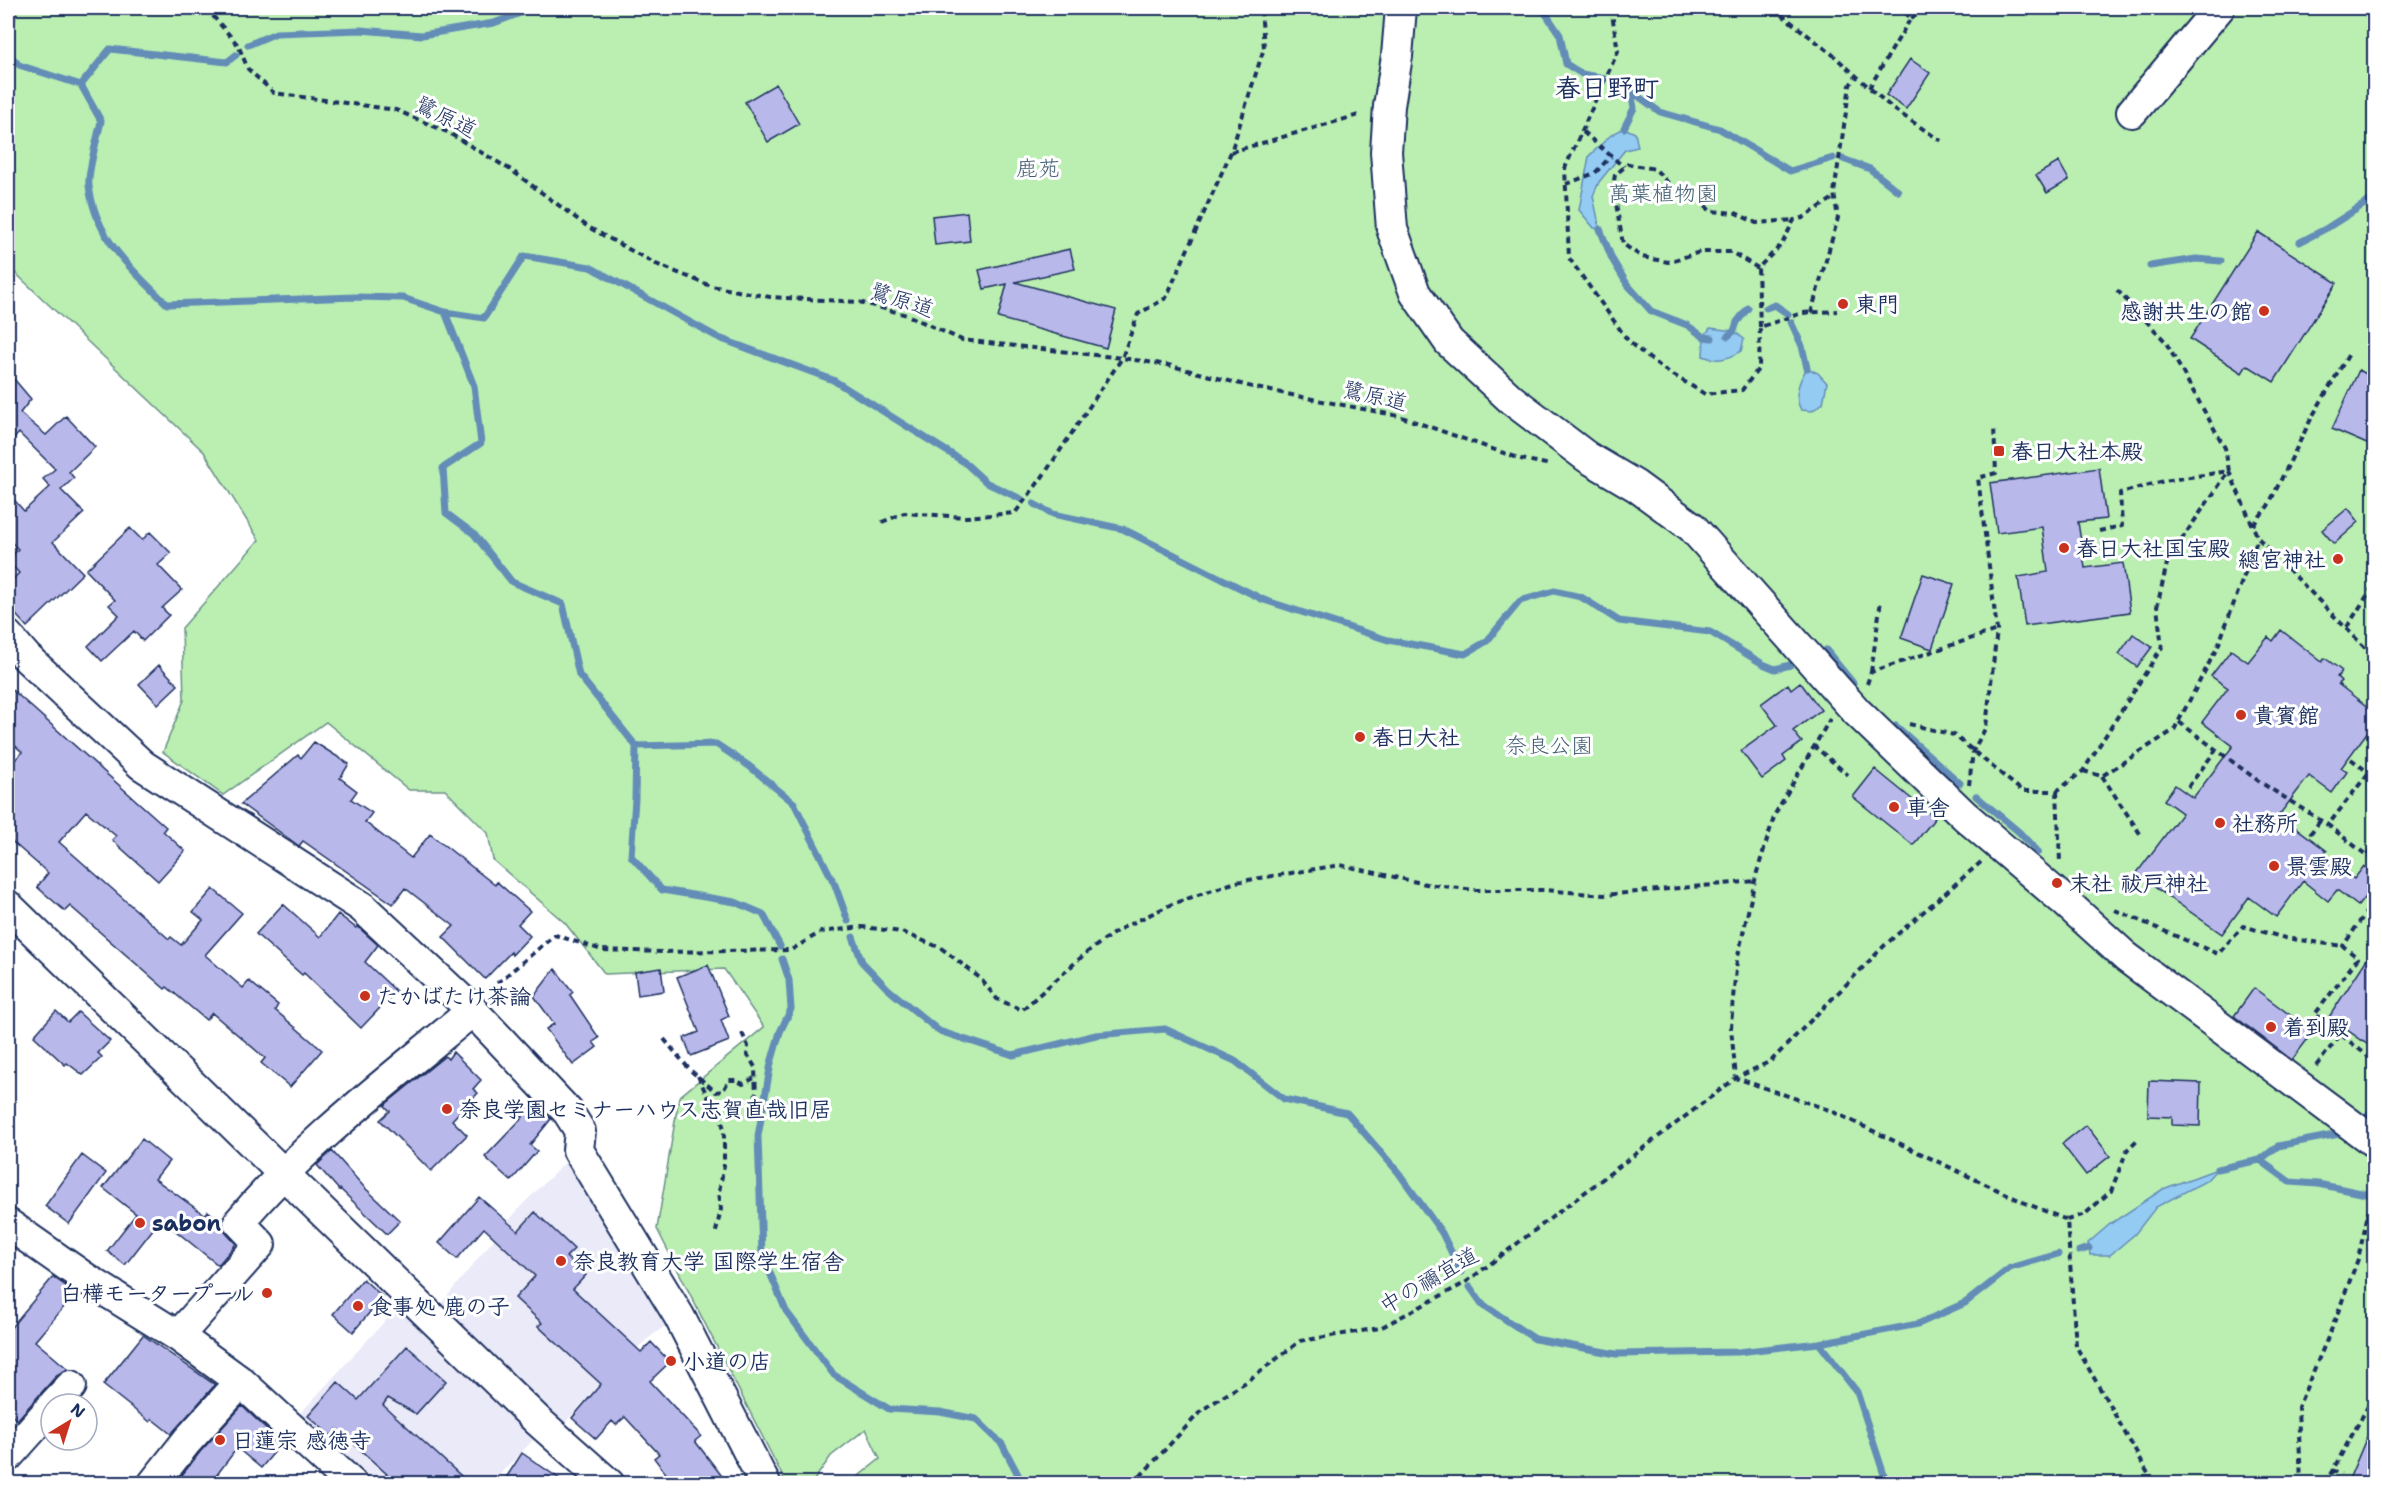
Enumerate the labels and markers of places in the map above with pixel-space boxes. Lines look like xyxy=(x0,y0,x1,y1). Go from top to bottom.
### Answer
place label: 東門 xyxy=(1855,290,1899,319)
marker: 東門 xyxy=(1836,297,1850,311)
place label: 感謝共生の館 xyxy=(2120,297,2252,326)
marker: 感謝共生の館 xyxy=(2257,304,2271,318)
place label: 春日大社本殿 xyxy=(2011,437,2143,466)
marker: 春日大社本殿 xyxy=(1992,444,2006,458)
place label: 春日大社国宝殿 xyxy=(2076,534,2230,563)
marker: 春日大社国宝殿 xyxy=(2057,541,2071,555)
place label: 總宮神社 xyxy=(2238,545,2326,574)
marker: 總宮神社 xyxy=(2331,552,2345,566)
place label: 貴賓館 xyxy=(2253,701,2319,730)
marker: 貴賓館 xyxy=(2234,708,2248,722)
place label: 春日大社 xyxy=(1372,723,1460,752)
marker: 春日大社 xyxy=(1353,730,1367,744)
place label: 車舎 xyxy=(1906,793,1950,822)
marker: 車舎 xyxy=(1887,800,1901,814)
place label: 社務所 xyxy=(2232,809,2298,838)
marker: 社務所 xyxy=(2213,816,2227,830)
place label: 景雲殿 xyxy=(2286,852,2352,881)
marker: 景雲殿 xyxy=(2267,859,2281,873)
place label: 末社 祓戸神社 xyxy=(2069,869,2209,898)
marker: 末社 祓戸神社 xyxy=(2050,876,2064,890)
place label: たかばたけ茶論 xyxy=(377,982,531,1011)
marker: たかばたけ茶論 xyxy=(358,989,372,1003)
place label: 着到殿 xyxy=(2283,1013,2349,1042)
marker: 着到殿 xyxy=(2264,1020,2278,1034)
place label: 奈良学園セミナーハウス志賀直哉旧居 xyxy=(459,1095,832,1124)
marker: 奈良学園セミナーハウス志賀直哉旧居 xyxy=(440,1102,454,1116)
place label: sabon xyxy=(152,1209,222,1238)
marker: sabon xyxy=(133,1216,147,1230)
place label: 奈良教育大学 国際学生宿舎 xyxy=(573,1247,845,1276)
marker: 奈良教育大学 国際学生宿舎 xyxy=(554,1254,568,1268)
place label: 白樺モータープール xyxy=(60,1279,255,1308)
marker: 白樺モータープール xyxy=(260,1286,274,1300)
place label: 食事処 鹿の子 xyxy=(370,1292,510,1321)
marker: 食事処 鹿の子 xyxy=(351,1299,365,1313)
place label: 小道の店 xyxy=(683,1347,771,1376)
marker: 小道の店 xyxy=(664,1354,678,1368)
place label: 日蓮宗 感徳寺 xyxy=(232,1426,372,1455)
marker: 日蓮宗 感徳寺 xyxy=(213,1433,227,1447)

